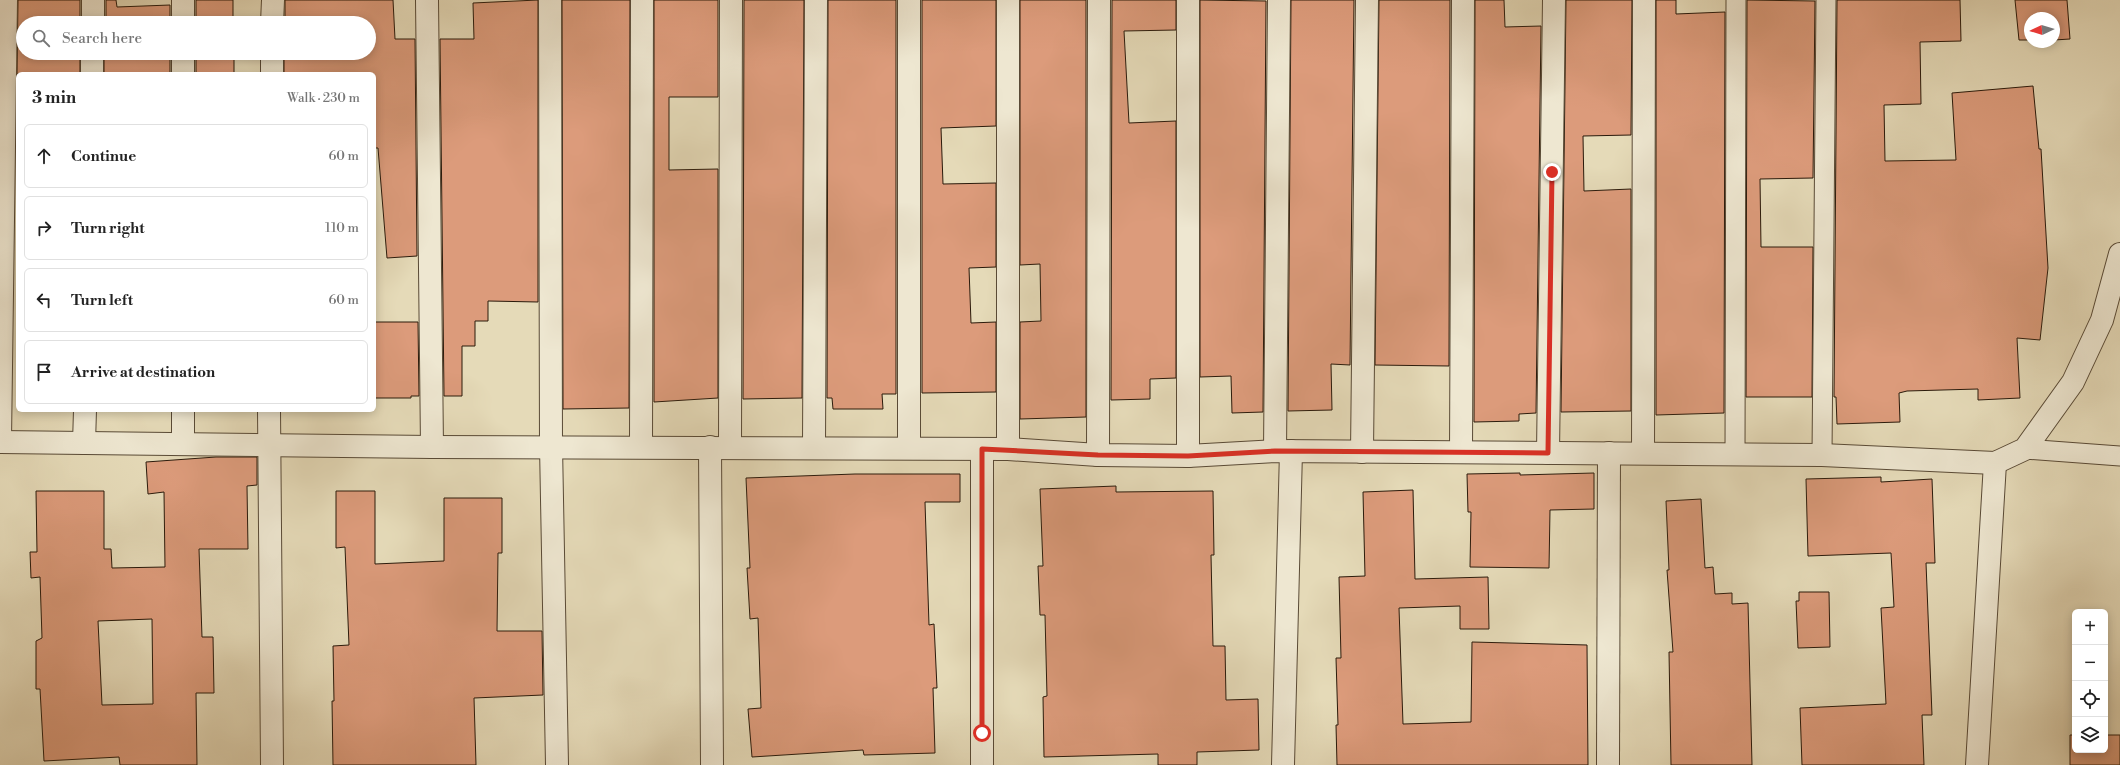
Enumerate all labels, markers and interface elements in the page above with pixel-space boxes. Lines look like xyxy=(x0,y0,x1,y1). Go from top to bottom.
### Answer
north arrow xyxy=(2024,12,2060,48)
search box xyxy=(16,16,376,60)
icon: search xyxy=(30,27,52,49)
text: Search here xyxy=(62,29,142,48)
text: 3 min xyxy=(32,87,76,109)
text: Walk · 230 m xyxy=(287,90,360,106)
icon: ahead xyxy=(33,145,55,167)
text: Continue xyxy=(71,147,136,166)
text: 60 m xyxy=(328,148,359,164)
route end xyxy=(1543,163,1561,181)
icon: right xyxy=(33,217,55,239)
text: Turn right xyxy=(71,219,145,238)
text: 110 m xyxy=(325,220,359,236)
icon: left xyxy=(33,289,55,311)
text: Turn left xyxy=(71,291,133,310)
text: 60 m xyxy=(328,292,359,308)
icon: arrive xyxy=(33,361,55,383)
text: Arrive at destination xyxy=(71,363,215,382)
map controls xyxy=(2072,609,2108,753)
button: + xyxy=(2072,609,2108,645)
button: − xyxy=(2072,645,2108,681)
button: locate xyxy=(2072,681,2108,717)
button: layers xyxy=(2072,717,2108,753)
route start xyxy=(973,724,991,742)

